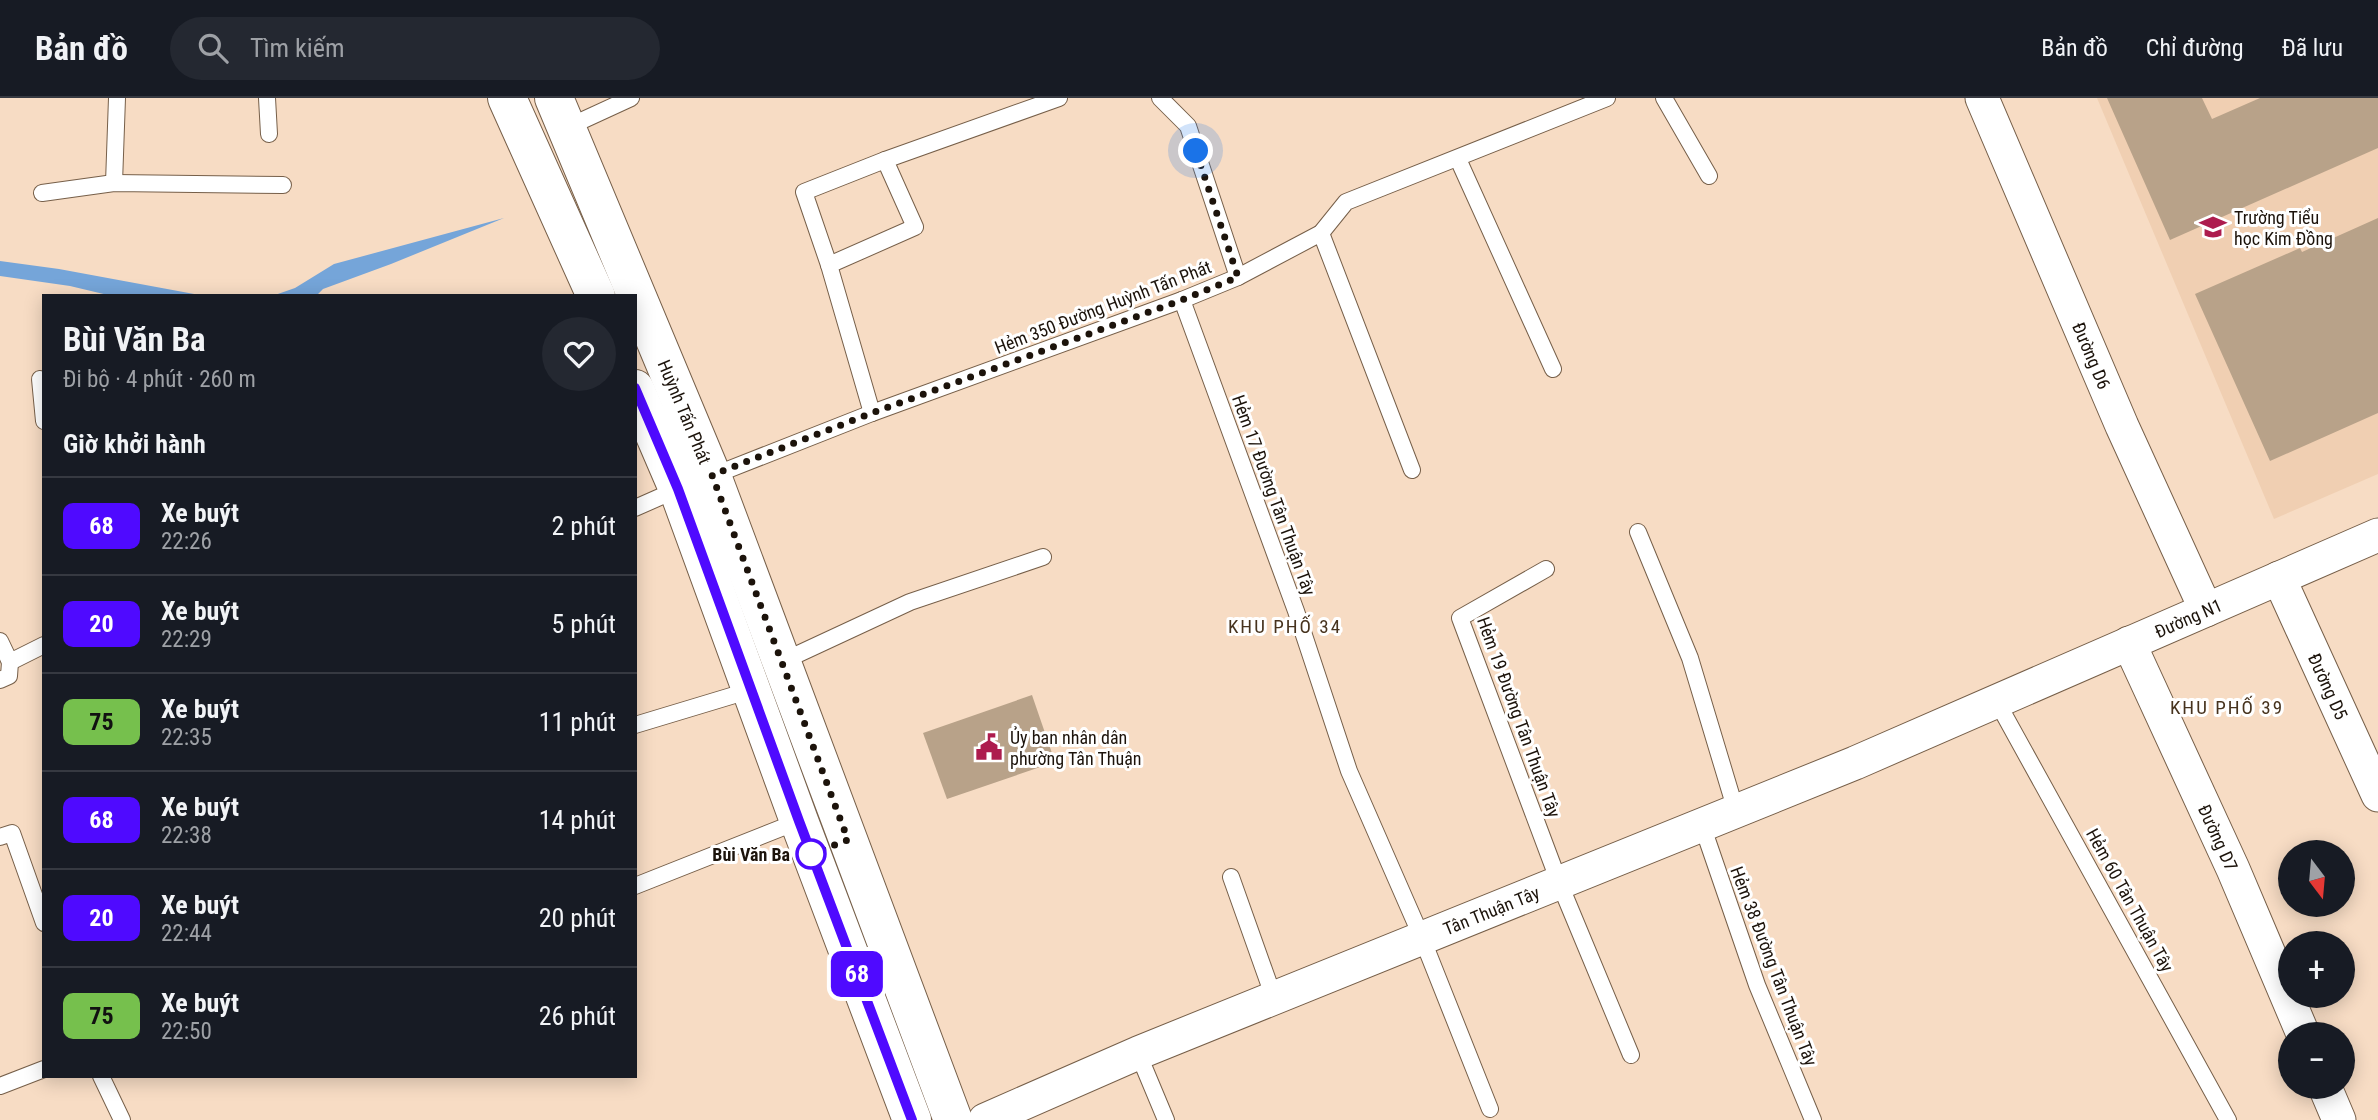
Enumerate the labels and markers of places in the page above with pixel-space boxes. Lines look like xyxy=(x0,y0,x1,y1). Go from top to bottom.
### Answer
place label: Trường Tiểu học Kim Đồng xyxy=(2234,207,2333,249)
school or university icon: Trường Tiểu học Kim Đồng xyxy=(2198,212,2228,242)
place label: Ủy ban nhân dân phường Tân Thuận xyxy=(1010,726,1142,769)
public building icon: Ủy ban nhân dân phường Tân Thuận xyxy=(974,732,1004,762)
marker: Bùi Văn Ba xyxy=(796,839,826,869)
place label: Bùi Văn Ba xyxy=(712,844,790,865)

